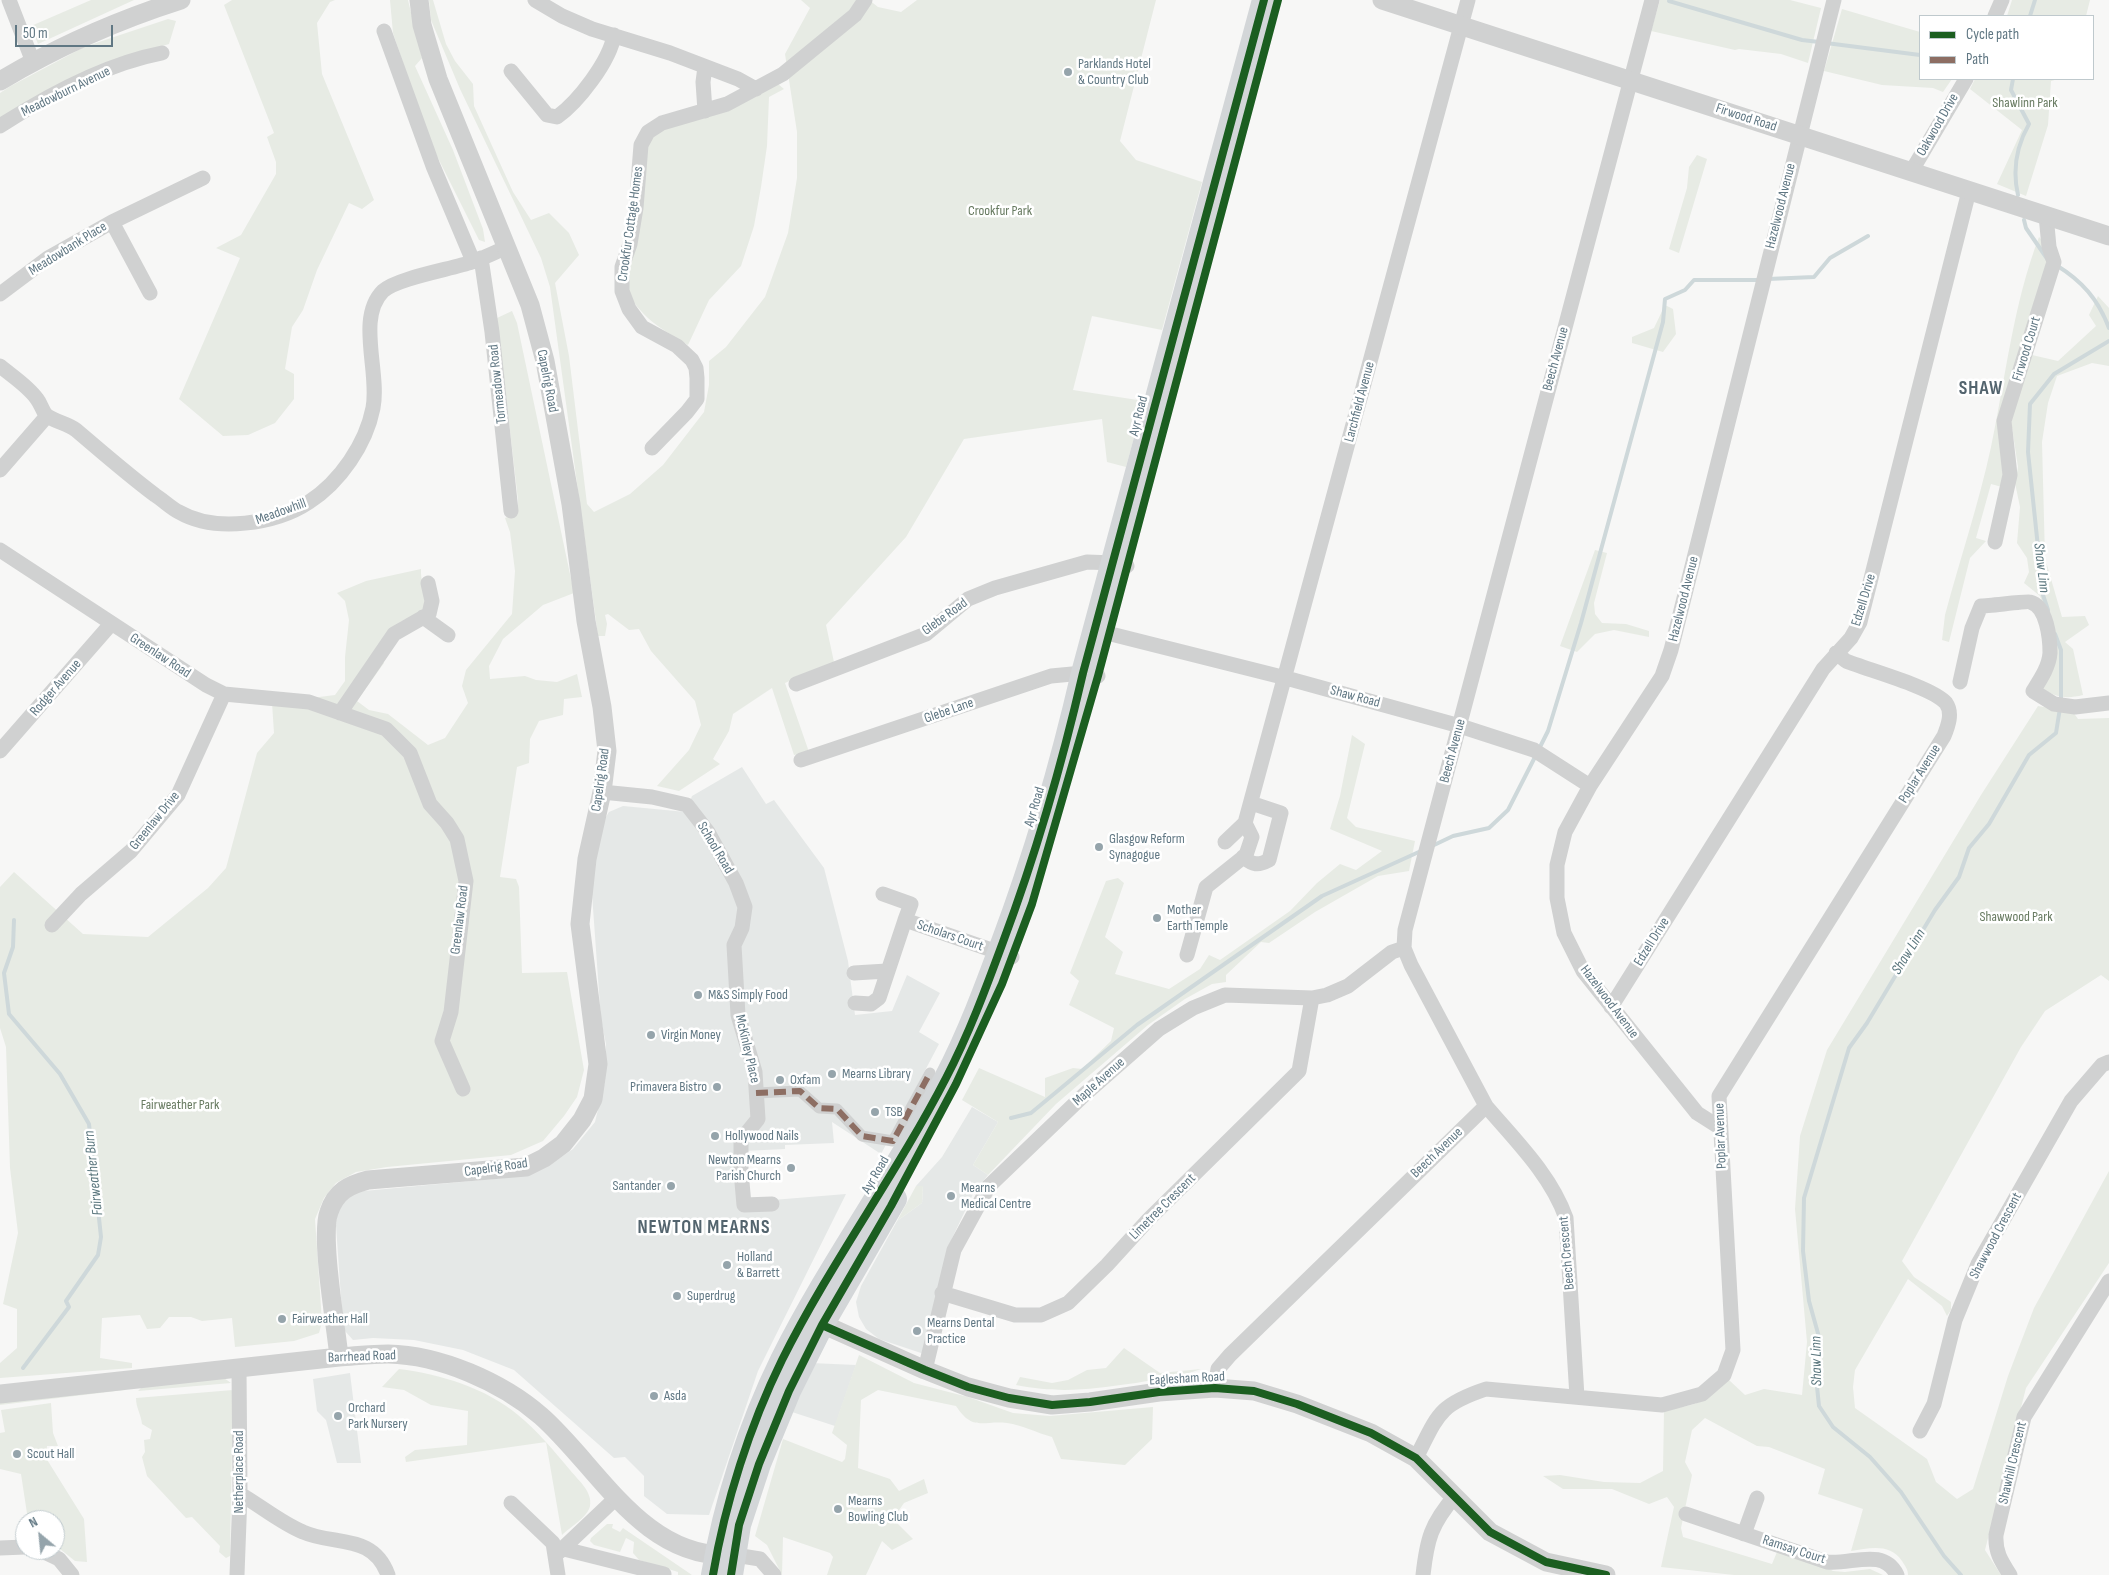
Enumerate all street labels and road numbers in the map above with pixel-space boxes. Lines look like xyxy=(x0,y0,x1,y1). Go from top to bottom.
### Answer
street label: Meadowburn Avenue xyxy=(19,63,113,121)
street label: Oakwood Drive xyxy=(1913,91,1963,159)
street label: Firwood Road xyxy=(1713,100,1779,136)
street label: Hazelwood Avenue xyxy=(1762,162,1800,250)
street label: Crookfur Cottage Homes xyxy=(615,165,647,283)
street label: Meadowbank Place xyxy=(26,218,110,280)
street label: Firwood Court xyxy=(2009,315,2045,383)
street label: Beech Avenue xyxy=(1539,325,1573,393)
street label: Tormeadow Road xyxy=(485,344,511,424)
street label: Capelrig Road xyxy=(533,348,561,414)
street label: Larchfield Avenue xyxy=(1341,360,1379,444)
street label: Ayr Road xyxy=(1126,394,1152,438)
street label: Meadowhill xyxy=(253,495,309,529)
street label: Hazelwood Avenue xyxy=(1665,555,1703,643)
street label: Edzell Drive xyxy=(1848,572,1880,628)
street label: Glebe Road xyxy=(919,595,971,639)
street label: Greenlaw Road xyxy=(126,630,194,682)
street label: Rodger Avenue xyxy=(27,656,85,720)
street label: Shaw Road xyxy=(1328,682,1382,712)
street label: Glebe Lane xyxy=(922,695,976,727)
street label: Beech Avenue xyxy=(1436,717,1470,785)
street label: Poplar Avenue xyxy=(1895,742,1945,806)
street label: Capelrig Road xyxy=(588,747,614,813)
street label: Ayr Road xyxy=(1021,785,1049,829)
street label: Greenlaw Drive xyxy=(126,788,184,854)
street label: School Road xyxy=(693,819,737,877)
street label: Greenlaw Road xyxy=(447,885,473,955)
street label: Edzell Drive xyxy=(1631,915,1673,969)
street label: Scholars Court xyxy=(915,917,985,955)
street label: Hazelwood Avenue xyxy=(1576,962,1642,1042)
street label: McKinley Place xyxy=(731,1013,763,1085)
street label: Maple Avenue xyxy=(1070,1054,1128,1110)
street label: Poplar Avenue xyxy=(1711,1103,1731,1169)
street label: Beech Avenue xyxy=(1408,1124,1466,1182)
street label: Ayr Road xyxy=(859,1153,893,1197)
street label: Capelrig Road xyxy=(463,1155,529,1181)
street label: Limetree Crescent xyxy=(1126,1170,1200,1244)
street label: Shawwood Crescent xyxy=(1966,1190,2026,1282)
street label: Beech Crescent xyxy=(1555,1215,1579,1291)
street label: Barrhead Road xyxy=(328,1347,396,1367)
street label: Eaglesham Road xyxy=(1149,1369,1225,1389)
street label: Shawhill Crescent xyxy=(1995,1420,2031,1506)
street label: Netherplace Road xyxy=(231,1430,247,1514)
street label: Ramsay Court xyxy=(1760,1532,1828,1568)

